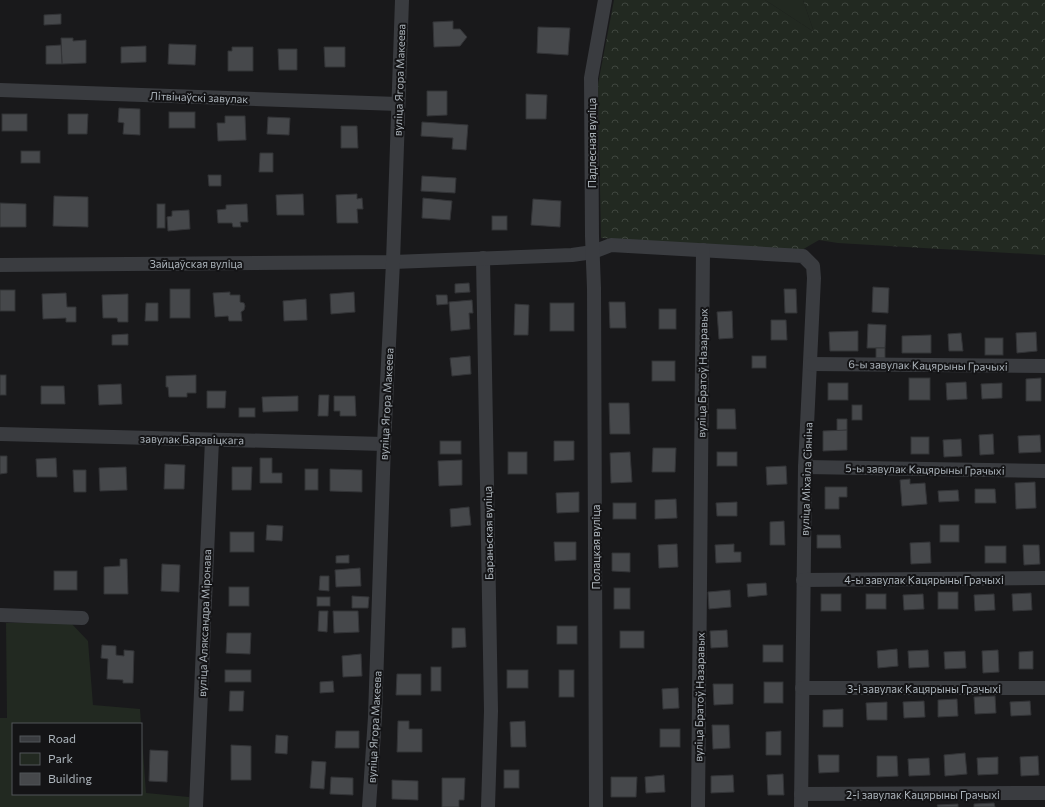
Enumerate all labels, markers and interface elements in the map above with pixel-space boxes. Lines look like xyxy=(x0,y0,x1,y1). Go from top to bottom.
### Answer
street label: вуліца Ягора Макеева xyxy=(391,24,407,136)
street label: Літвінаўскі завулак xyxy=(149,89,249,105)
street label: Падлесная вуліца xyxy=(585,98,598,188)
street label: Зайцаўская вуліца xyxy=(149,257,243,270)
street label: вуліца Братоў Назаравых xyxy=(694,308,710,438)
street label: вуліца Ягора Макеева xyxy=(377,348,395,460)
street label: 6-ы завулак Кацярыны Грачыхі xyxy=(848,357,1008,373)
street label: вуліца Міхаіла Сіяніна xyxy=(798,422,814,536)
street label: завулак Баравіцкага xyxy=(140,432,244,446)
street label: 5-ы завулак Кацярыны Грачыхі xyxy=(845,461,1005,477)
street label: Бараньская вуліца xyxy=(481,486,495,580)
street label: Полацкая вуліца xyxy=(589,504,602,590)
street label: вуліца Аляксандра Міронава xyxy=(195,549,213,697)
street label: 4-ы завулак Кацярыны Грачыхі xyxy=(844,573,1004,586)
street label: вуліца Братоў Назаравых xyxy=(691,632,707,762)
street label: вуліца Ягора Макеева xyxy=(365,671,383,783)
street label: 3-і завулак Кацярыны Грачыхі xyxy=(847,682,1001,695)
legend xyxy=(12,723,142,795)
text: Road xyxy=(48,731,76,745)
text: Park xyxy=(48,751,74,765)
text: Building xyxy=(48,771,92,785)
street label: 2-і завулак Кацярыны Грачыхі xyxy=(846,788,1000,801)

